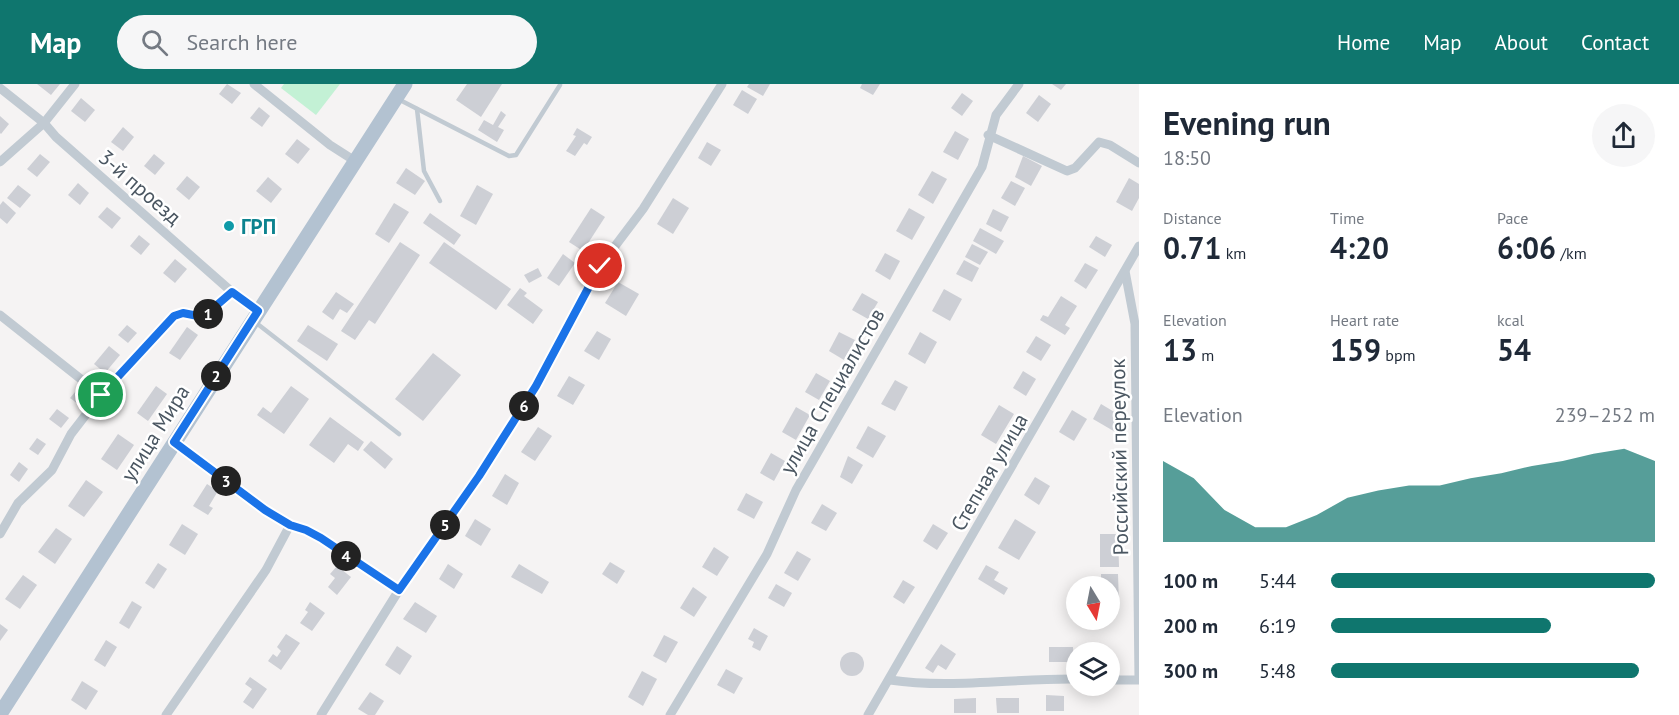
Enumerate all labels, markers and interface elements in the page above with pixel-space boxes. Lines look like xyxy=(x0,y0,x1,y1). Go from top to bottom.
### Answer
search box xyxy=(117,15,537,69)
text: Map xyxy=(30,24,81,61)
icon: search xyxy=(138,26,171,59)
text: Search here xyxy=(186,28,297,56)
text: Home xyxy=(1337,29,1390,56)
text: Map xyxy=(1423,29,1462,56)
text: About xyxy=(1495,29,1548,56)
text: Contact xyxy=(1581,29,1649,56)
text: Evening run xyxy=(1163,101,1331,144)
button: share xyxy=(1592,104,1655,167)
street label: 3-й проезд xyxy=(93,144,187,230)
text: 18:50 xyxy=(1163,145,1211,171)
text: Distance xyxy=(1163,208,1222,228)
text: Time xyxy=(1330,208,1364,228)
text: Pace xyxy=(1497,208,1528,228)
place label: ГРП xyxy=(241,213,276,240)
marker: ГРП xyxy=(222,219,236,233)
text: 0.71 xyxy=(1163,228,1221,267)
text: 4:20 xyxy=(1330,228,1389,267)
text: 6:06 xyxy=(1497,228,1556,267)
pin xyxy=(574,240,625,291)
text: km xyxy=(1221,243,1246,263)
text: /km xyxy=(1556,243,1587,263)
icon: check xyxy=(583,249,616,282)
pin: 1 xyxy=(193,299,223,329)
street label: улица Специалистов xyxy=(773,303,891,479)
text: 1 xyxy=(203,304,213,324)
text: Elevation xyxy=(1163,310,1227,330)
text: Heart rate xyxy=(1330,310,1399,330)
text: kcal xyxy=(1497,310,1524,330)
text: 13 xyxy=(1163,330,1197,369)
text: 159 xyxy=(1330,330,1381,369)
text: 54 xyxy=(1497,330,1531,369)
text: m xyxy=(1197,345,1214,365)
text: bpm xyxy=(1381,345,1416,365)
street label: Российский переулок xyxy=(1104,358,1134,556)
pin: 2 xyxy=(201,361,231,391)
text: 2 xyxy=(211,366,221,386)
pin xyxy=(75,369,126,420)
icon: arrive xyxy=(84,378,117,411)
street label: улица Мира xyxy=(115,380,195,486)
pin: 6 xyxy=(509,391,539,421)
text: 6 xyxy=(519,396,529,416)
text: Elevation xyxy=(1163,402,1243,428)
text: 239–252 m xyxy=(1555,402,1655,428)
street label: Степная улица xyxy=(944,408,1034,536)
pin: 3 xyxy=(211,466,241,496)
text: 3 xyxy=(221,471,231,491)
pin: 5 xyxy=(430,510,460,540)
text: 5 xyxy=(440,515,450,535)
pin: 4 xyxy=(331,541,361,571)
text: 4 xyxy=(341,546,351,566)
text: 100 m xyxy=(1163,568,1218,594)
text: 5:44 xyxy=(1259,568,1296,594)
north arrow xyxy=(1066,576,1120,630)
map controls xyxy=(1066,576,1120,696)
text: 200 m xyxy=(1163,613,1218,639)
text: 6:19 xyxy=(1259,613,1296,639)
button: layers xyxy=(1066,642,1120,696)
text: 300 m xyxy=(1163,658,1218,684)
text: 5:48 xyxy=(1259,658,1296,684)

